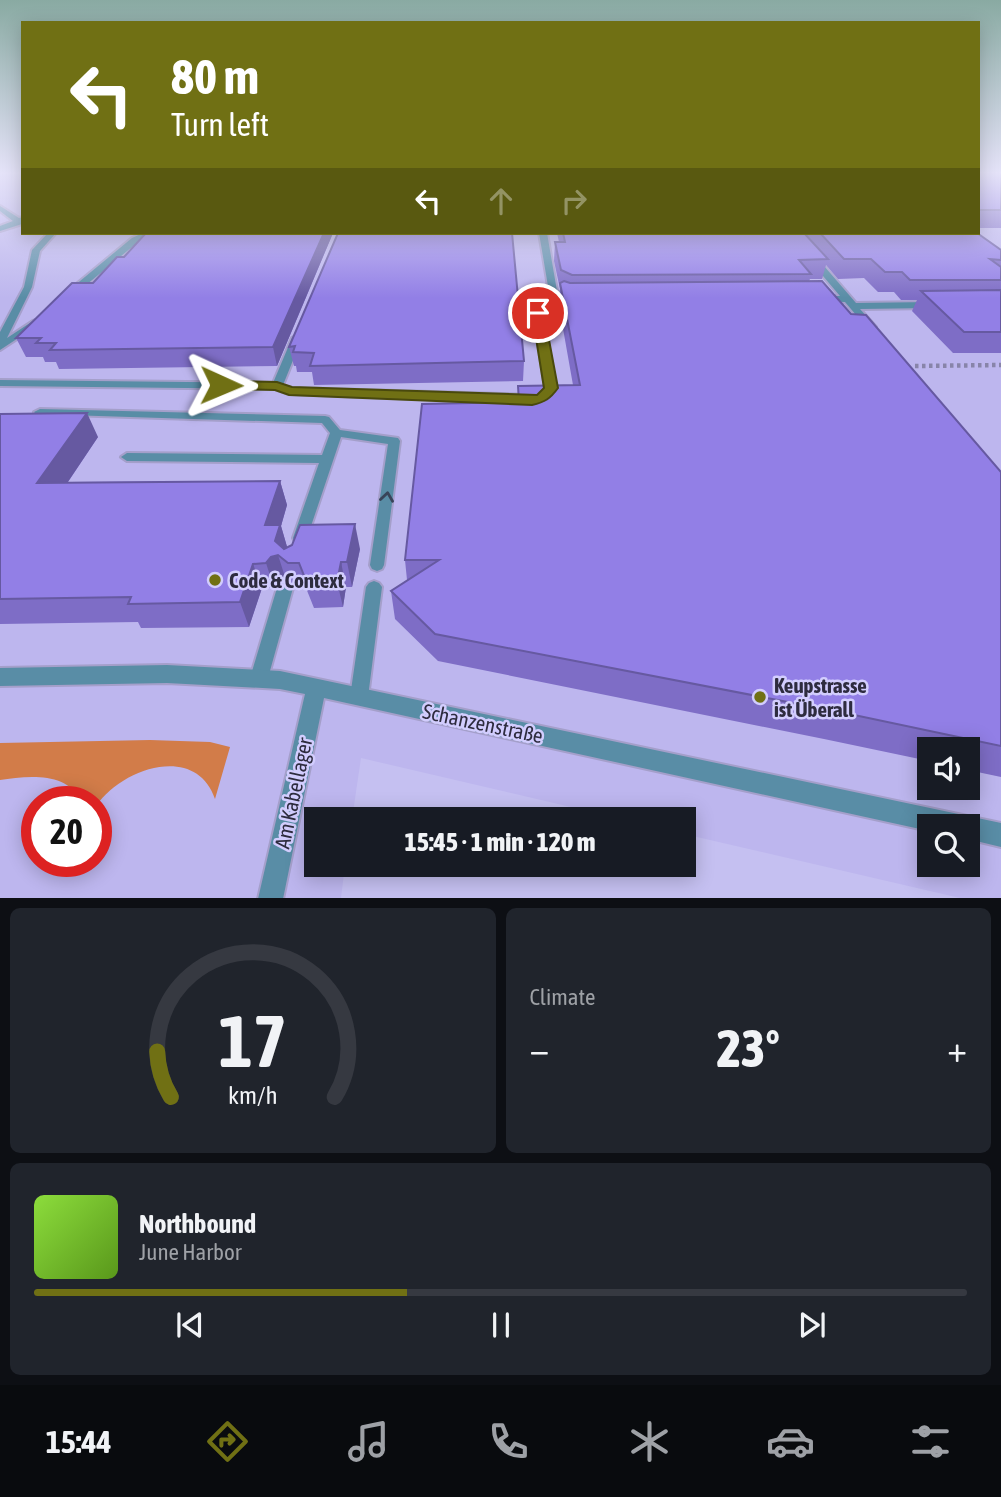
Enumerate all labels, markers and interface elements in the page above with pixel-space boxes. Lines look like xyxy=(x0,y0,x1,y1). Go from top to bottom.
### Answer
text: 80 m xyxy=(171,48,259,104)
icon: left xyxy=(56,49,147,140)
text: Turn left xyxy=(171,106,269,143)
icon: left xyxy=(409,182,447,220)
icon: ahead xyxy=(482,182,520,220)
icon: right xyxy=(555,182,593,220)
pin xyxy=(508,283,568,343)
icon: arrive xyxy=(519,294,557,332)
position arrow xyxy=(184,348,258,422)
one-way arrow xyxy=(379,492,394,503)
place label: Code & Context xyxy=(229,568,344,592)
marker: Code & Context xyxy=(207,572,223,588)
place label: Keupstrasse ist Überall xyxy=(774,673,867,721)
marker: Keupstrasse ist Überall xyxy=(752,689,768,705)
street label: Schanzenstraße xyxy=(421,699,545,747)
street label: Am Kabellager xyxy=(270,735,317,851)
map controls xyxy=(917,737,980,877)
button: sound xyxy=(917,737,980,800)
speed limit sign: 20 xyxy=(21,786,112,877)
button: search xyxy=(917,814,980,877)
text: 15:45 · 1 min · 120 m xyxy=(405,827,595,857)
text: Climate xyxy=(530,984,595,1010)
text: 17 xyxy=(219,999,287,1082)
text: 23° xyxy=(717,1018,780,1078)
text: − xyxy=(530,1027,549,1070)
text: + xyxy=(947,1027,967,1070)
text: km/h xyxy=(228,1080,278,1108)
text: Northbound xyxy=(139,1209,256,1239)
text: June Harbor xyxy=(139,1239,242,1265)
icon: previous xyxy=(171,1306,209,1344)
icon: pause xyxy=(482,1306,520,1344)
icon: next xyxy=(793,1306,831,1344)
icon: directions xyxy=(203,1417,252,1466)
icon: music xyxy=(344,1417,393,1466)
icon: phone xyxy=(484,1417,533,1466)
icon: climate xyxy=(625,1417,674,1466)
icon: car xyxy=(766,1417,815,1466)
icon: filters xyxy=(906,1417,955,1466)
text: 15:44 xyxy=(46,1423,112,1460)

